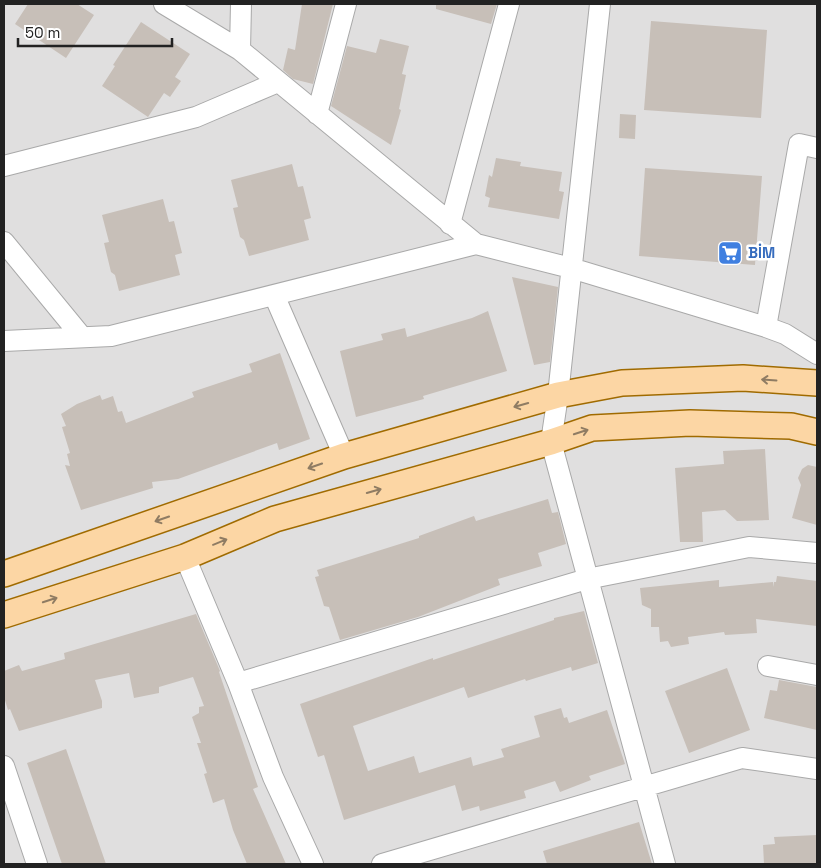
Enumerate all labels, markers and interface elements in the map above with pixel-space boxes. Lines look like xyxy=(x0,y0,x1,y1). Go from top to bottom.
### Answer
scale bar xyxy=(18,15,171,47)
text: 50 m xyxy=(25,23,60,42)
supermarket icon: BİM xyxy=(717,240,743,266)
place label: BİM xyxy=(748,243,775,262)
one-way arrow xyxy=(761,375,777,384)
one-way arrow xyxy=(514,401,530,411)
one-way arrow xyxy=(573,427,588,436)
one-way arrow xyxy=(308,462,323,471)
one-way arrow xyxy=(366,486,382,496)
one-way arrow xyxy=(154,515,170,524)
one-way arrow xyxy=(212,537,227,546)
one-way arrow xyxy=(42,595,58,605)

